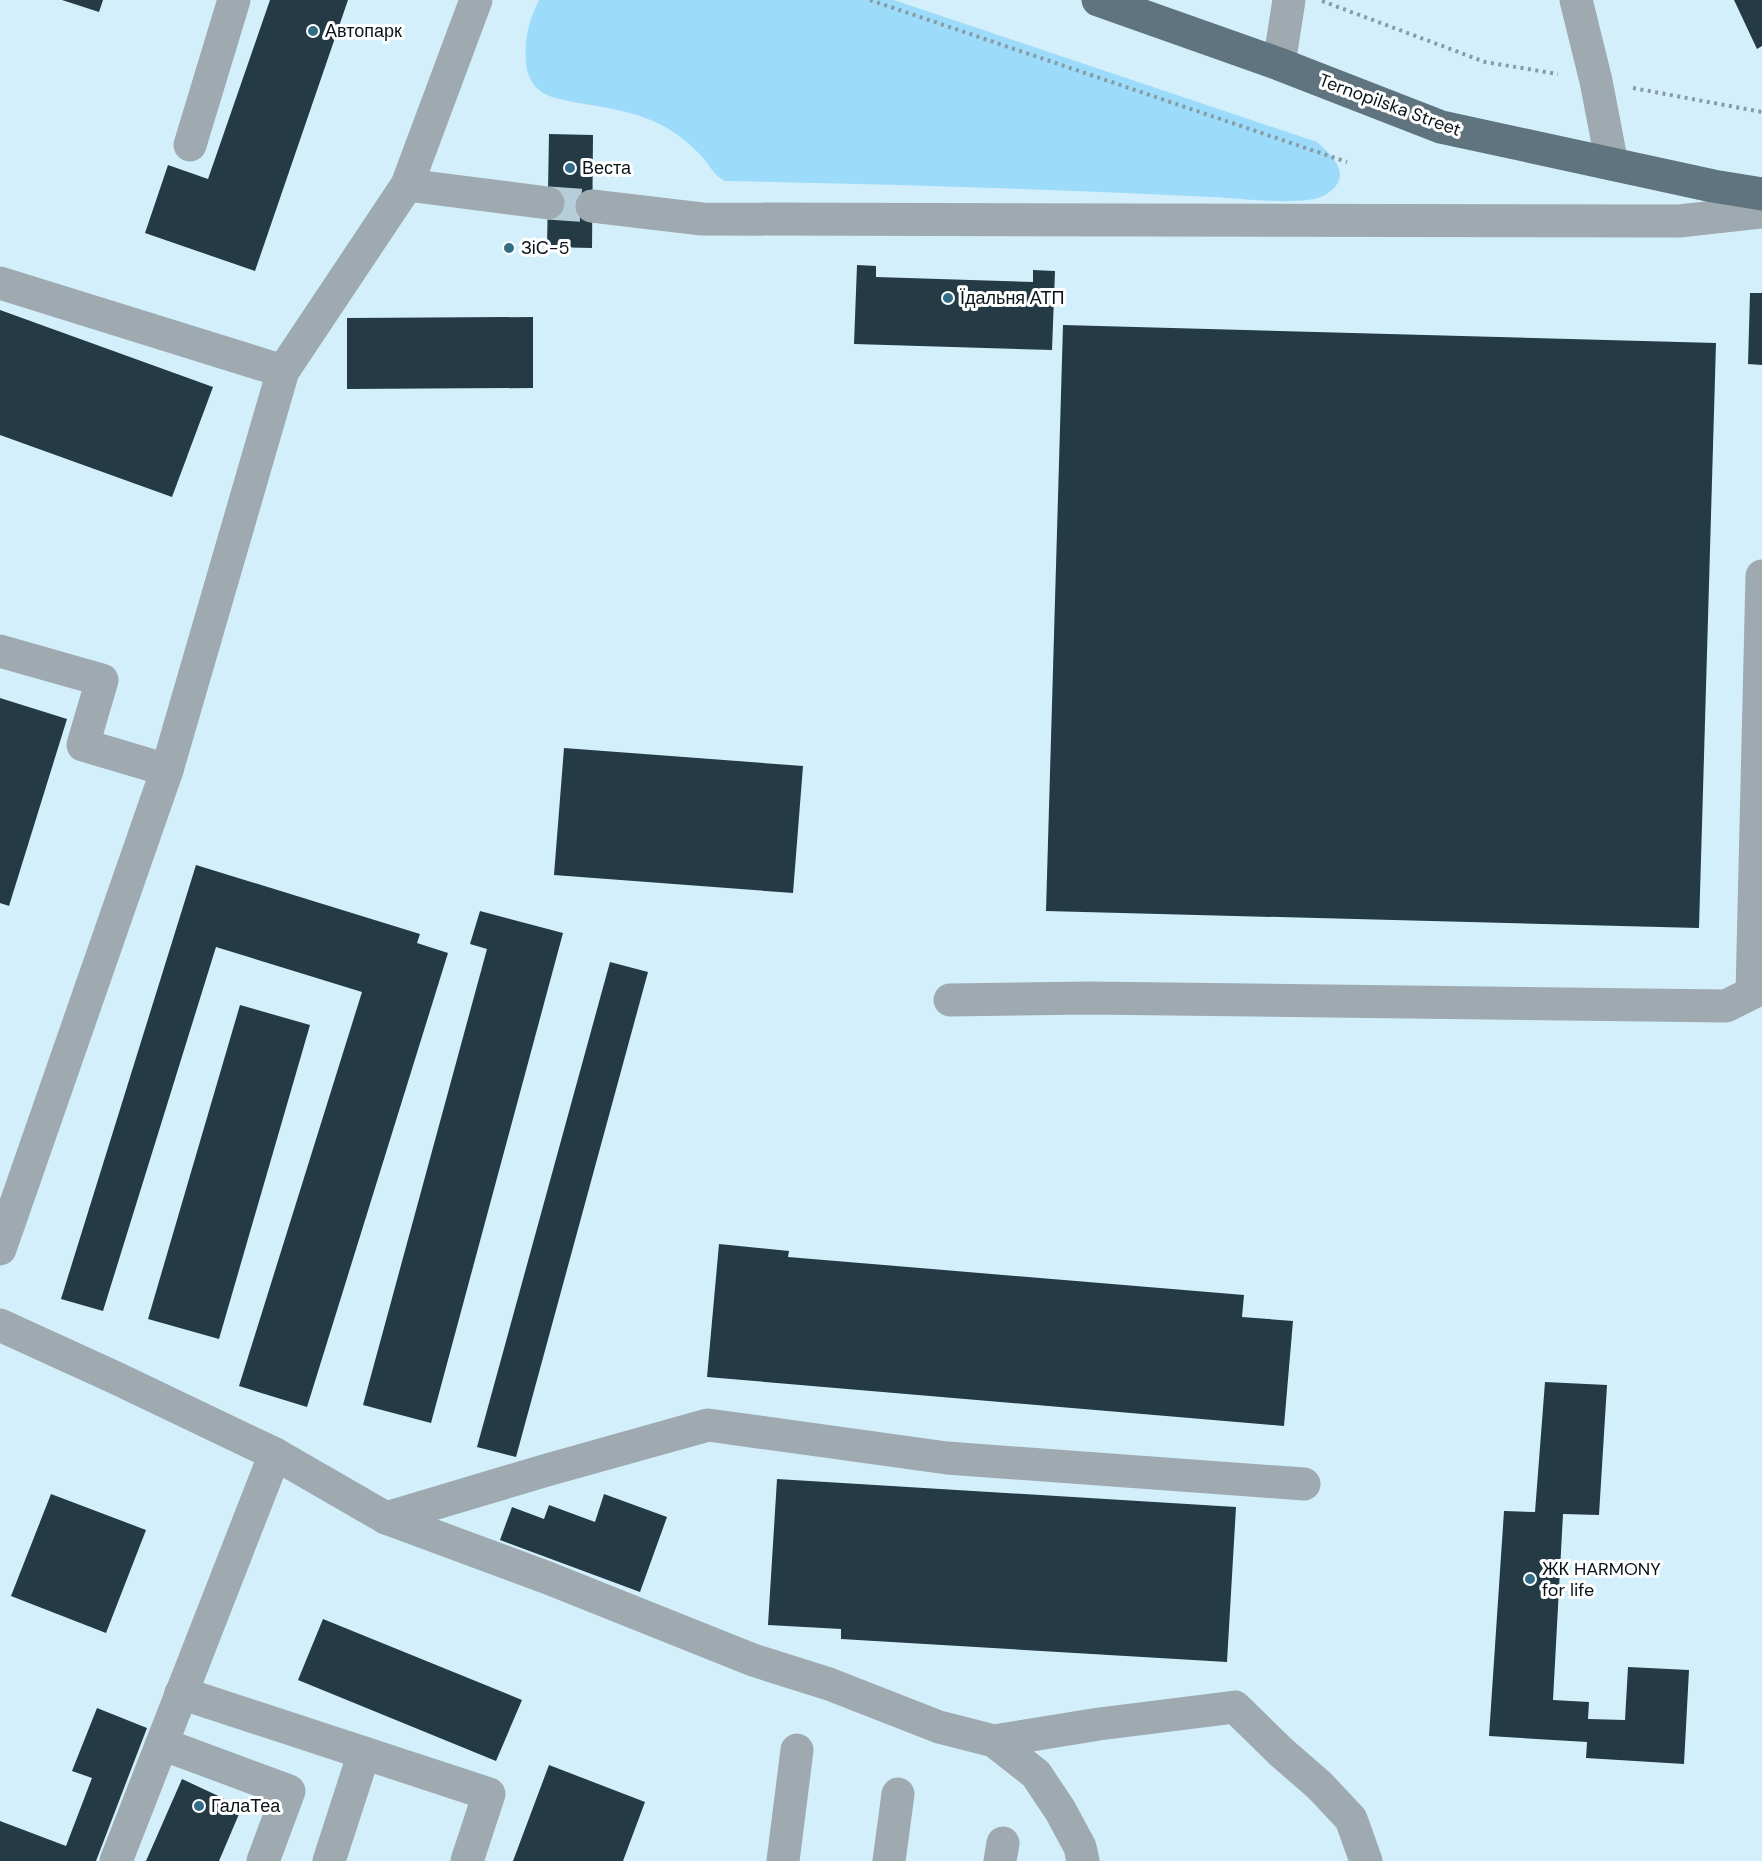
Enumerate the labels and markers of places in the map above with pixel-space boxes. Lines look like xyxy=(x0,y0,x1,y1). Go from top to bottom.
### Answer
place label: Автопарк xyxy=(325,19,402,43)
marker: Автопарк xyxy=(306,24,320,38)
place label: Веста xyxy=(582,156,632,180)
marker: Веста xyxy=(563,161,577,175)
place label: ЗіС-5 xyxy=(521,236,570,260)
marker: ЗіС-5 xyxy=(502,241,516,255)
place label: Їдальня АТП xyxy=(960,286,1064,310)
marker: Їдальня АТП xyxy=(941,291,955,305)
place label: ЖК HARMONY for life xyxy=(1542,1557,1661,1602)
marker: ЖК HARMONY for life xyxy=(1523,1572,1537,1586)
place label: ГалаТеа xyxy=(211,1794,281,1818)
marker: ГалаТеа xyxy=(192,1799,206,1813)

